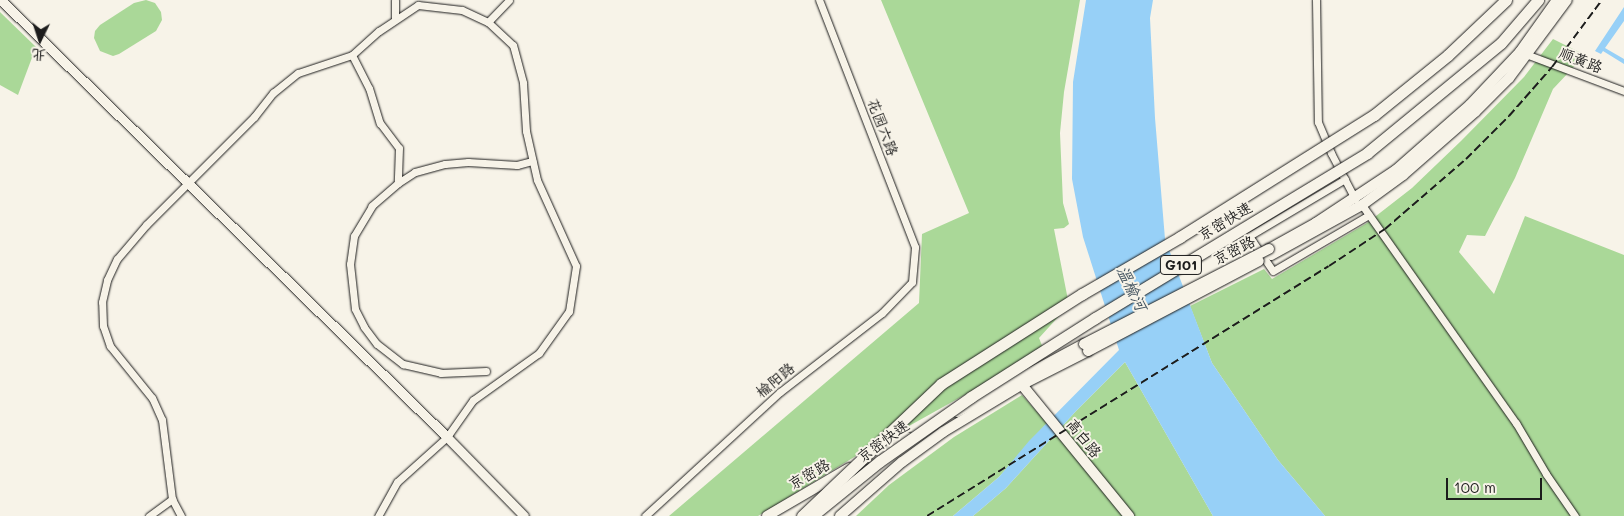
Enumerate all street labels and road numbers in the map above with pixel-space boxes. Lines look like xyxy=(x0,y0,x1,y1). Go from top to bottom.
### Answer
street label: 顺黄路 xyxy=(1557,44,1605,76)
street label: 花园六路 xyxy=(864,96,902,158)
street label: 京密快速 xyxy=(1195,198,1255,244)
street label: 京密路 xyxy=(1210,232,1258,268)
road number: G101 xyxy=(1160,254,1202,276)
street label: 榆阳路 xyxy=(752,359,798,401)
street label: 高白路 xyxy=(1063,415,1105,461)
street label: 京密快速 xyxy=(853,416,913,466)
street label: 京密路 xyxy=(785,455,833,493)

